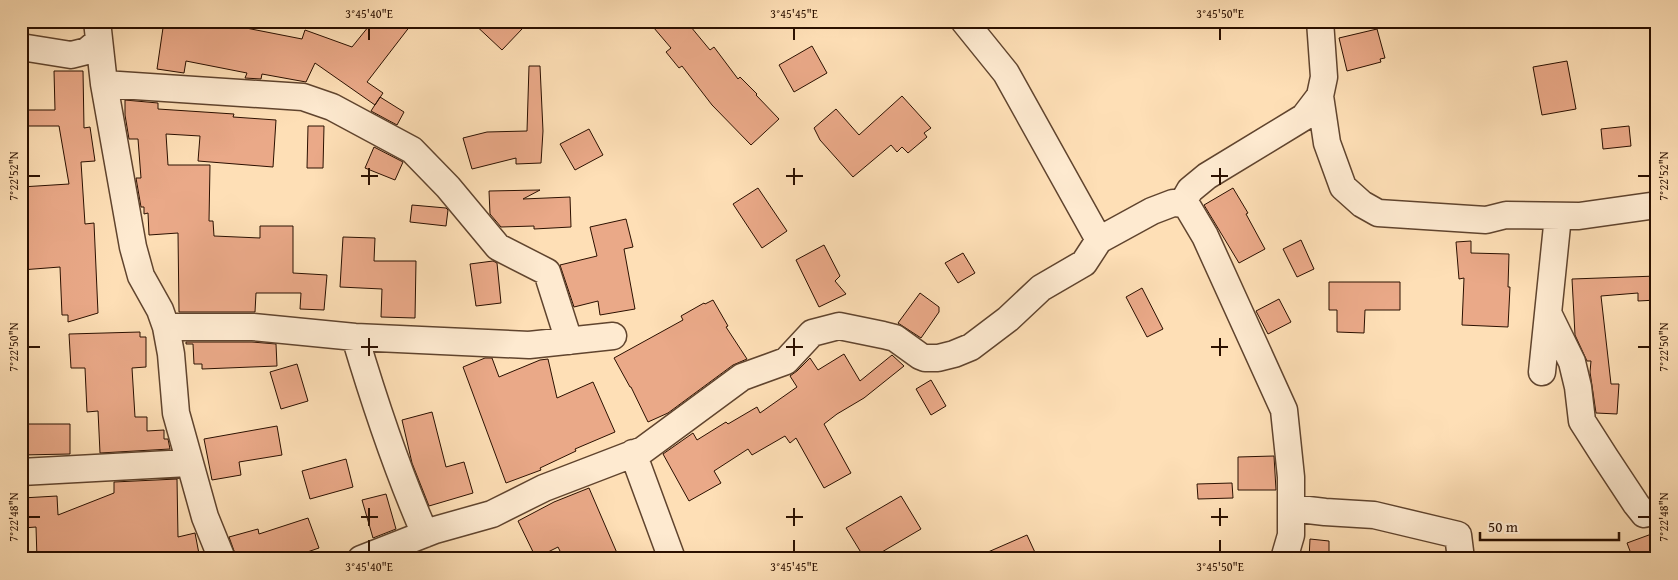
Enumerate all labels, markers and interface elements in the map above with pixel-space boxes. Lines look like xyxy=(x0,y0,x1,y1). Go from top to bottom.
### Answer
text: 3°45'40"E xyxy=(345,5,393,22)
text: 3°45'45"E xyxy=(770,5,818,22)
text: 3°45'50"E xyxy=(1196,5,1244,22)
text: 7°22'52"N xyxy=(5,151,22,201)
text: 7°22'52"N xyxy=(1655,151,1672,201)
text: 7°22'50"N xyxy=(5,322,22,372)
text: 7°22'50"N xyxy=(1655,322,1672,372)
text: 7°22'48"N xyxy=(5,492,22,542)
text: 7°22'48"N xyxy=(1655,492,1672,542)
scale bar xyxy=(1480,510,1619,542)
text: 50 m xyxy=(1488,516,1519,537)
text: 3°45'40"E xyxy=(345,558,393,575)
text: 3°45'45"E xyxy=(770,558,818,575)
text: 3°45'50"E xyxy=(1196,558,1244,575)

